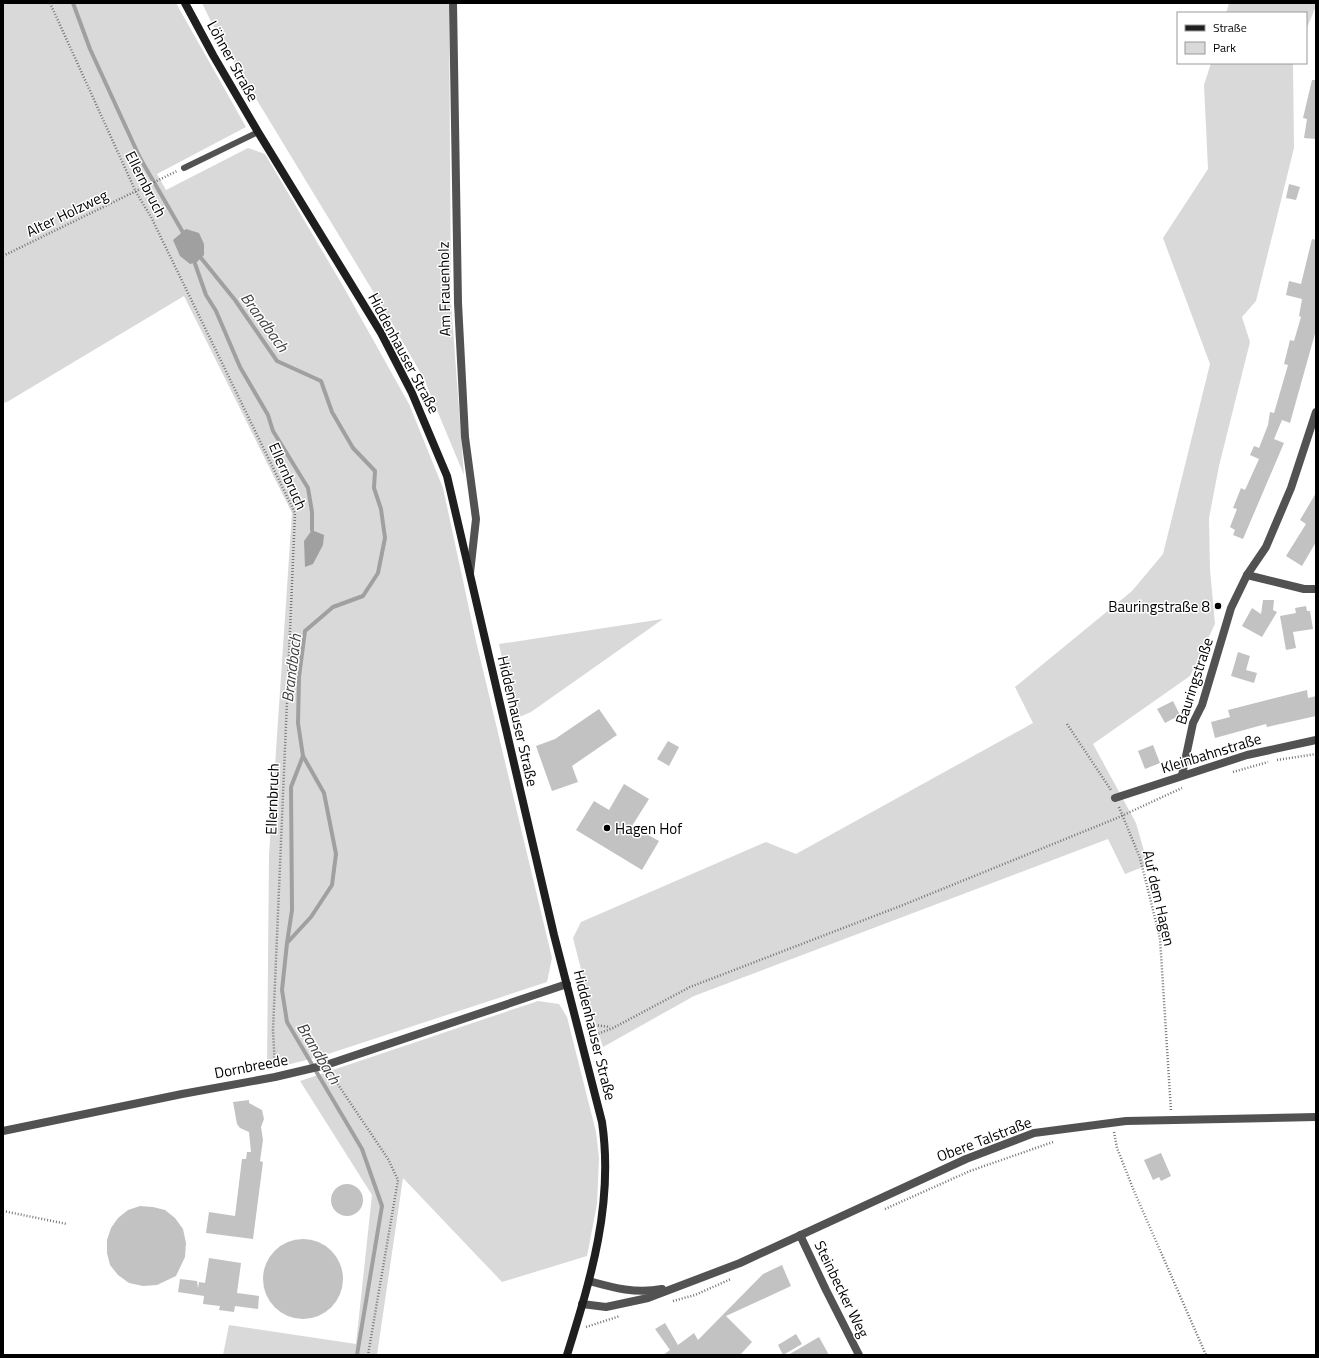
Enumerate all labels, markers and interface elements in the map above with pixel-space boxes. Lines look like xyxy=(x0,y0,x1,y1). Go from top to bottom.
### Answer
legend xyxy=(1177,12,1307,64)
street label: Löhner Straße xyxy=(201,16,265,106)
text: Straße xyxy=(1213,18,1247,37)
text: Park xyxy=(1213,38,1236,57)
street label: Ellernbruch xyxy=(119,147,173,221)
street label: Alter Holzweg xyxy=(22,183,112,243)
street label: Am Frauenholz xyxy=(432,241,456,337)
water label: Brandbach xyxy=(235,287,295,358)
street label: Hiddenhauser Straße xyxy=(362,289,446,417)
street label: Ellernbruch xyxy=(263,439,313,513)
place label: Bauringstraße 8 xyxy=(1108,595,1210,618)
marker: Bauringstraße 8 xyxy=(1213,601,1223,611)
water label: Brandbach xyxy=(275,632,307,703)
street label: Bauringstraße xyxy=(1169,635,1219,727)
street label: Hiddenhauser Straße xyxy=(492,653,544,789)
street label: Kleinbahnstraße xyxy=(1158,727,1264,779)
street label: Ellernbruch xyxy=(259,763,285,835)
place label: Hagen Hof xyxy=(615,817,682,840)
marker: Hagen Hof xyxy=(602,823,612,833)
street label: Auf dem Hagen xyxy=(1137,848,1181,948)
street label: Hiddenhauser Straße xyxy=(568,967,622,1103)
water label: Brandbach xyxy=(291,1017,347,1089)
street label: Dornbreede xyxy=(212,1048,290,1084)
street label: Obere Talstraße xyxy=(933,1110,1035,1168)
street label: Steinbecker Weg xyxy=(809,1237,876,1342)

